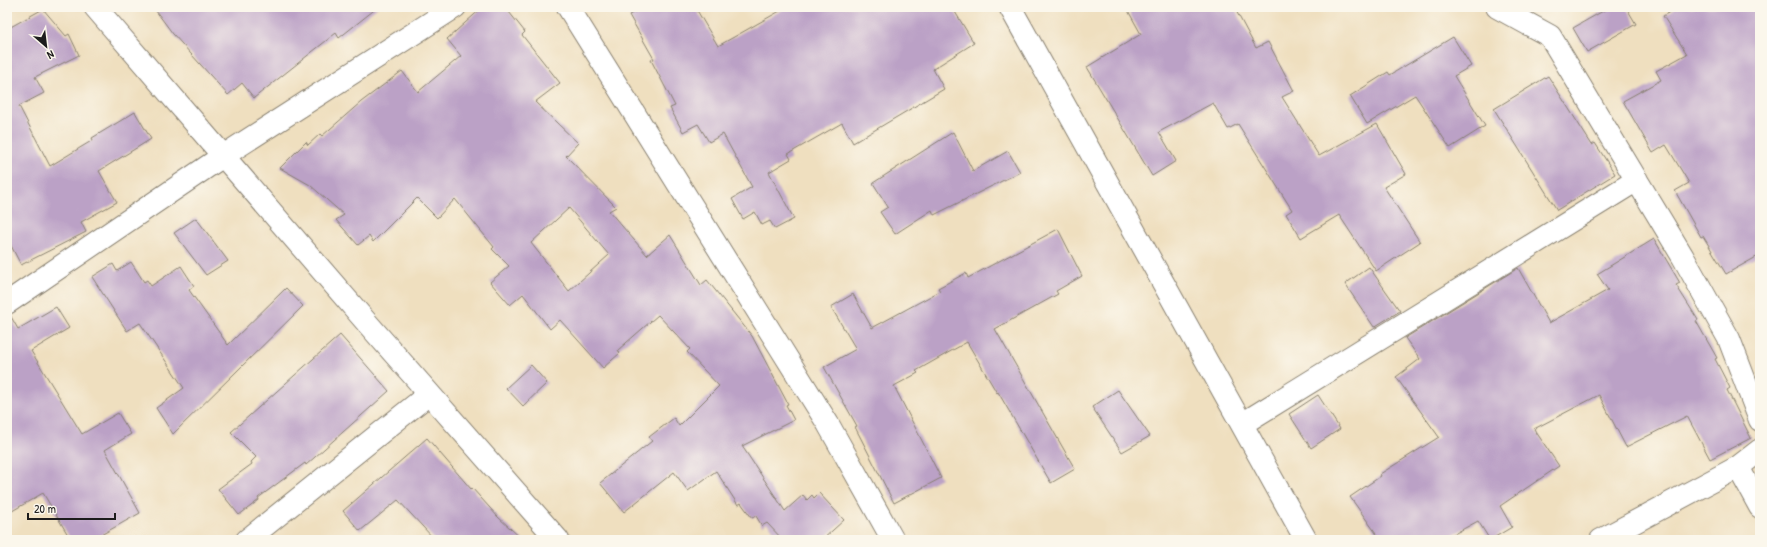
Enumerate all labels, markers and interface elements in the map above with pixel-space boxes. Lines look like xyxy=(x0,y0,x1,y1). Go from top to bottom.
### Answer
north arrow xyxy=(26,26,66,66)
text: N xyxy=(45,47,57,62)
scale bar xyxy=(28,495,115,521)
text: 20 m xyxy=(34,500,56,517)

